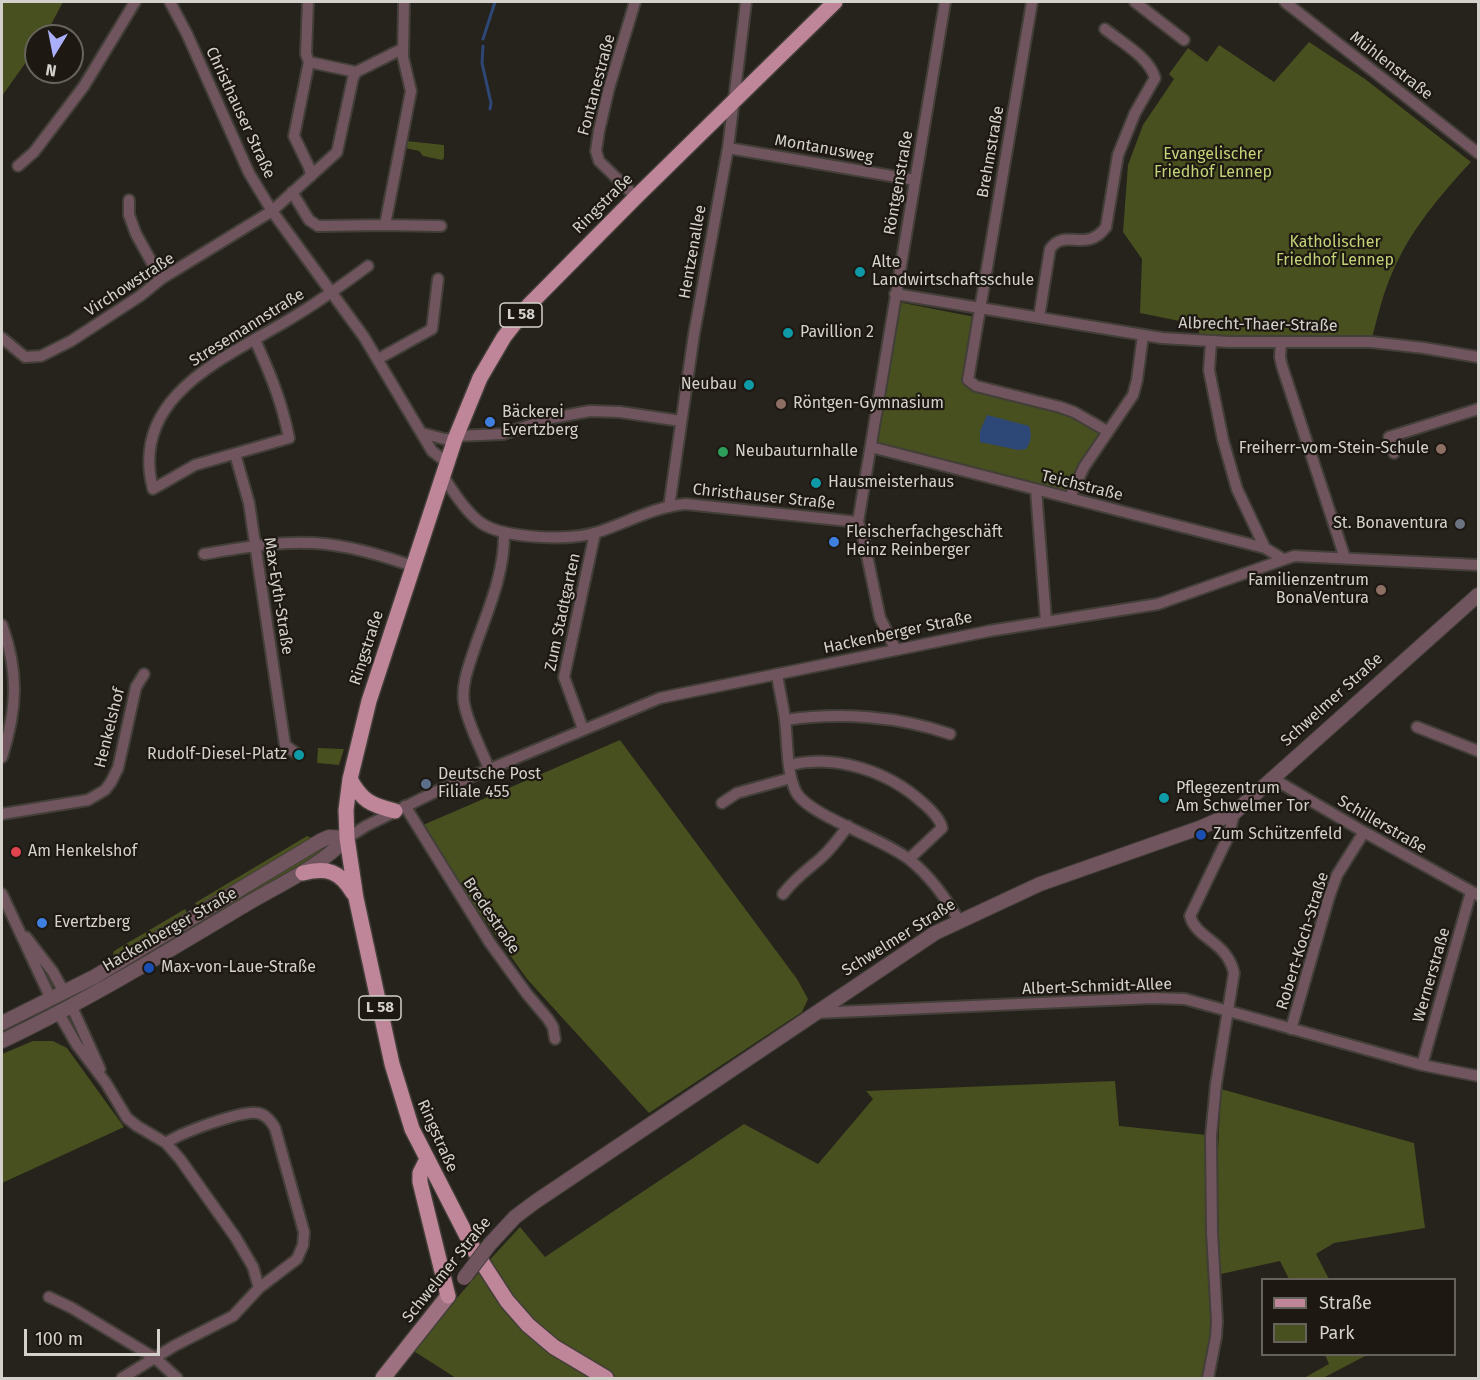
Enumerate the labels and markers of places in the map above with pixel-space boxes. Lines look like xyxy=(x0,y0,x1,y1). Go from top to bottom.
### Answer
place label: Alte Landwirtschaftsschule xyxy=(872,253,1034,291)
marker: Alte Landwirtschaftsschule xyxy=(853,265,867,279)
place label: Pavillion 2 xyxy=(800,323,874,343)
marker: Pavillion 2 xyxy=(781,326,795,340)
place label: Neubau xyxy=(681,375,737,395)
marker: Neubau xyxy=(742,378,756,392)
place label: Röntgen-Gymnasium xyxy=(793,394,944,414)
marker: Röntgen-Gymnasium xyxy=(774,397,788,411)
place label: Bäckerei Evertzberg xyxy=(502,403,578,441)
marker: Bäckerei Evertzberg xyxy=(483,415,497,429)
place label: Freiherr-vom-Stein-Schule xyxy=(1239,439,1429,459)
place label: Neubauturnhalle xyxy=(735,442,858,462)
marker: Freiherr-vom-Stein-Schule xyxy=(1434,442,1448,456)
marker: Neubauturnhalle xyxy=(716,445,730,459)
place label: Hausmeisterhaus xyxy=(828,473,954,493)
marker: Hausmeisterhaus xyxy=(809,476,823,490)
place label: St. Bonaventura xyxy=(1333,514,1448,534)
marker: St. Bonaventura xyxy=(1453,517,1467,531)
place label: Fleischerfachgeschäft Heinz Reinberger xyxy=(846,523,1003,561)
marker: Fleischerfachgeschäft Heinz Reinberger xyxy=(827,535,841,549)
place label: Familienzentrum BonaVentura xyxy=(1248,571,1369,609)
marker: Familienzentrum BonaVentura xyxy=(1374,583,1388,597)
place label: Rudolf-Diesel-Platz xyxy=(147,745,287,765)
marker: Rudolf-Diesel-Platz xyxy=(292,748,306,762)
place label: Deutsche Post Filiale 455 xyxy=(438,765,541,803)
marker: Deutsche Post Filiale 455 xyxy=(419,777,433,791)
place label: Pflegezentrum Am Schwelmer Tor xyxy=(1176,779,1310,817)
marker: Pflegezentrum Am Schwelmer Tor xyxy=(1157,791,1171,805)
place label: Zum Schützenfeld xyxy=(1213,825,1342,845)
marker: Zum Schützenfeld xyxy=(1194,828,1208,842)
place label: Am Henkelshof xyxy=(28,842,137,862)
marker: Am Henkelshof xyxy=(9,845,23,859)
place label: Evertzberg xyxy=(54,913,130,933)
marker: Evertzberg xyxy=(35,916,49,930)
place label: Max-von-Laue-Straße xyxy=(161,958,316,978)
marker: Max-von-Laue-Straße xyxy=(142,961,156,975)

